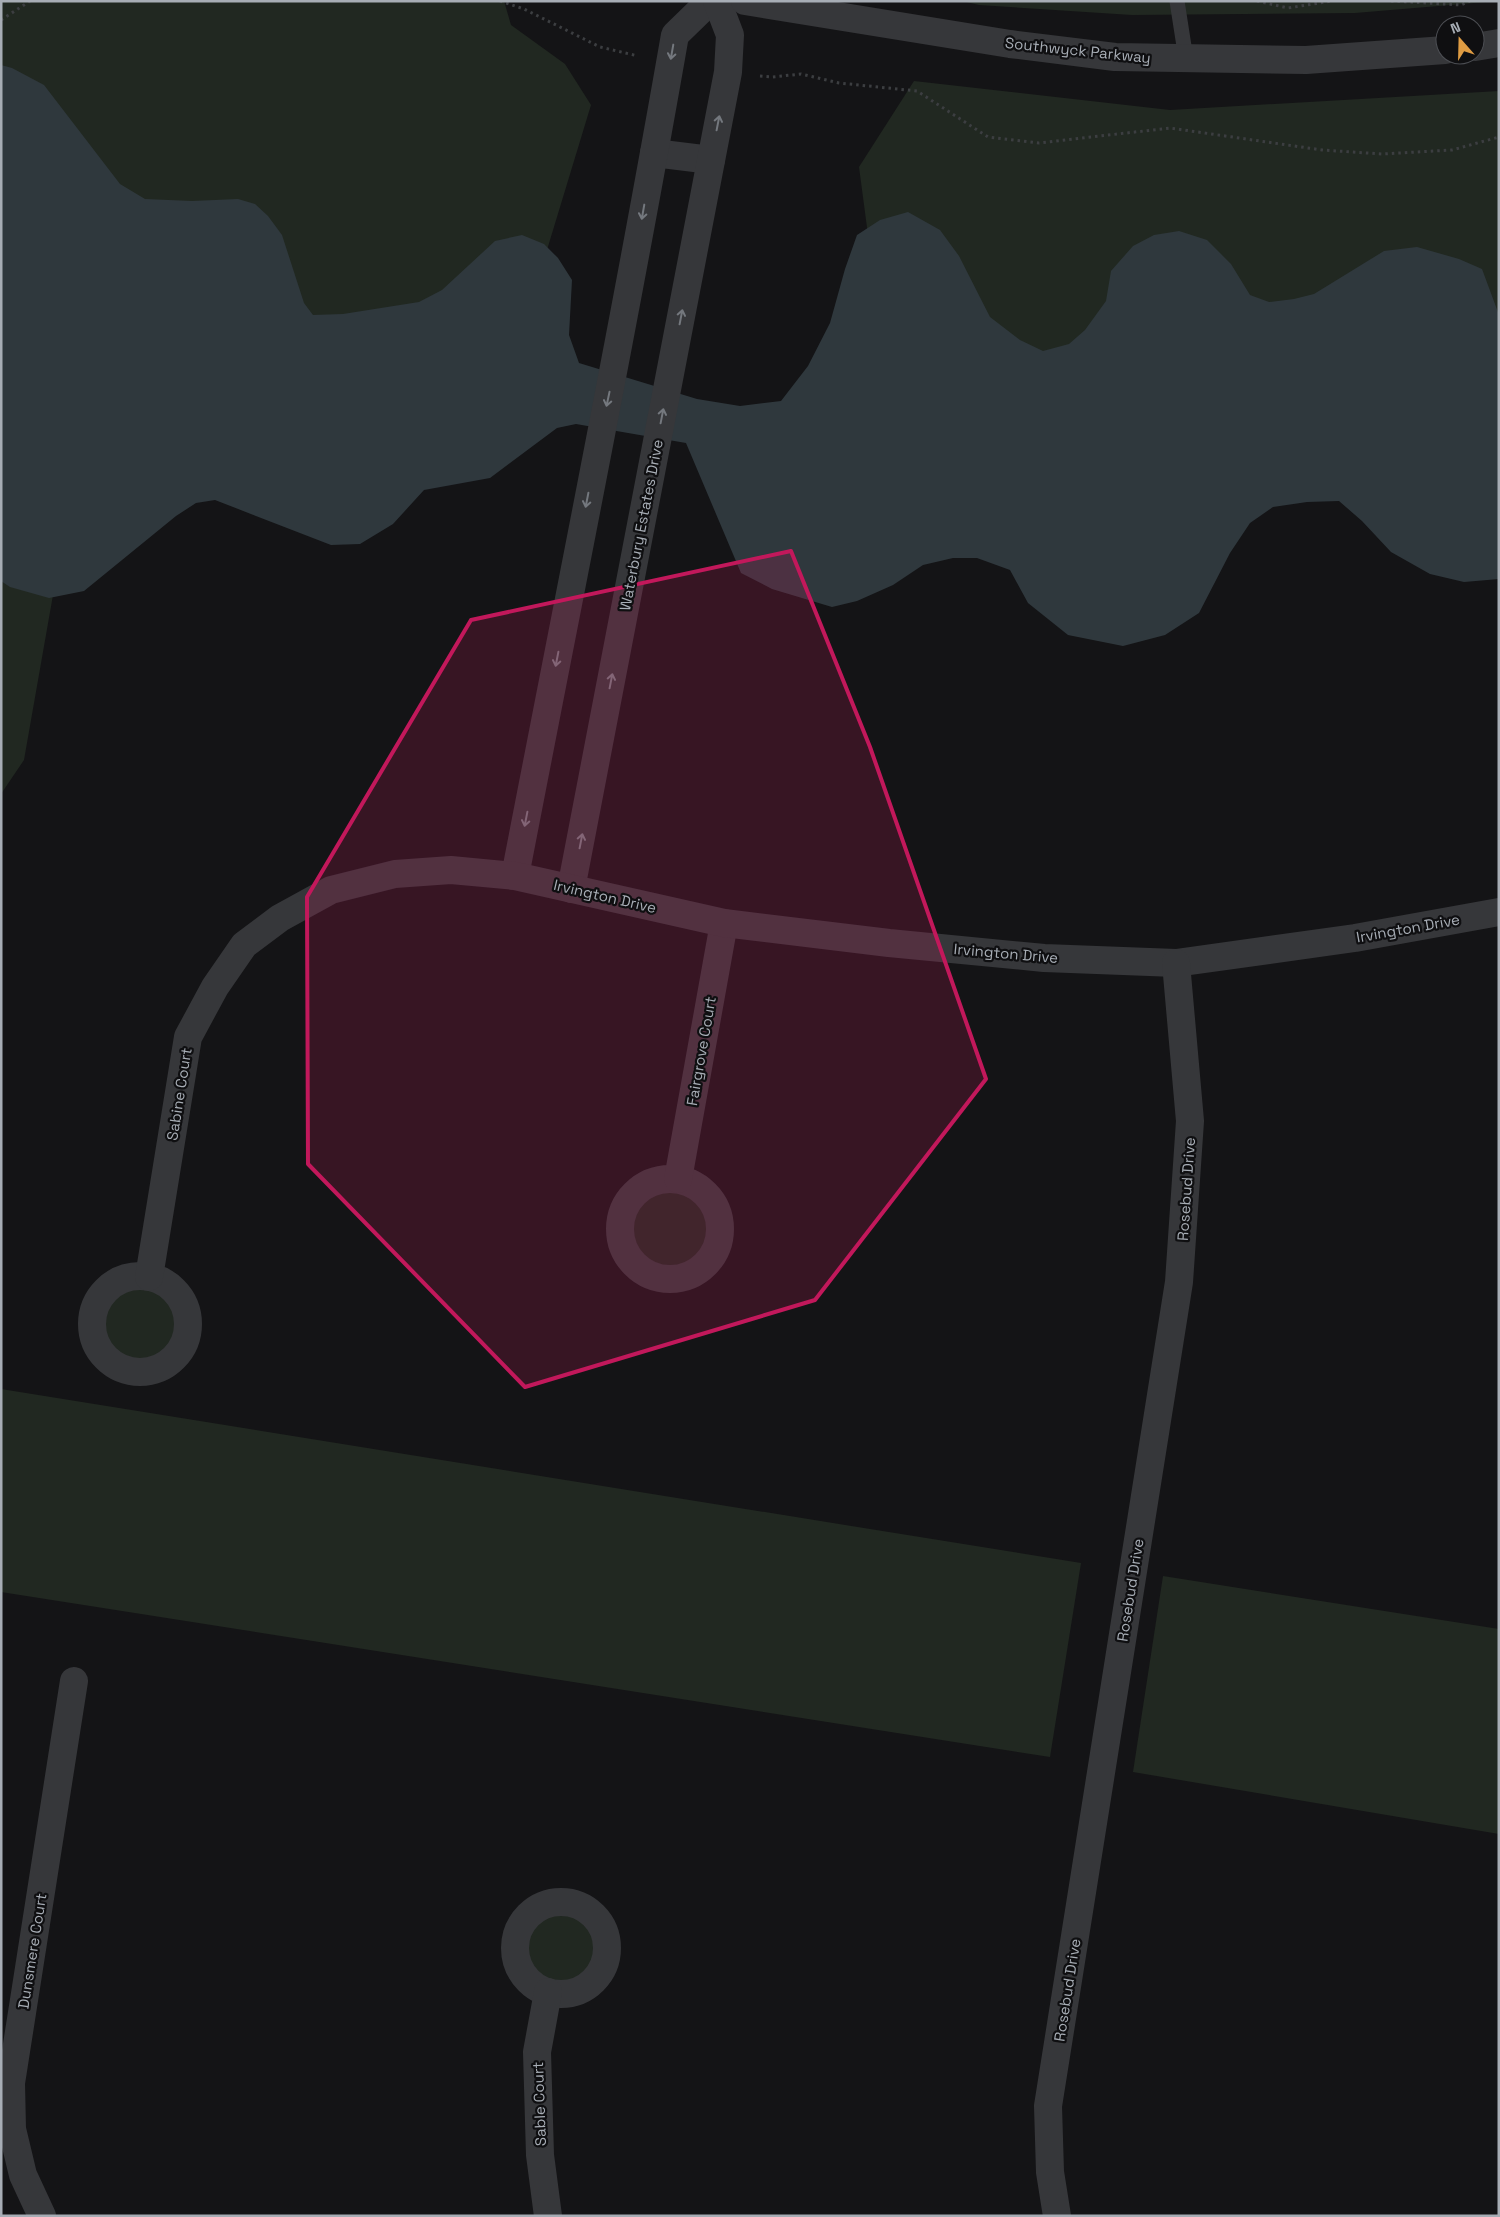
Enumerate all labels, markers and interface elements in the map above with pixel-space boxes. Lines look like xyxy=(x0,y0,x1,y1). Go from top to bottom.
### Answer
north arrow xyxy=(1435,15,1485,65)
text: N xyxy=(1448,18,1463,38)
street label: Southwyck Parkway xyxy=(1004,33,1152,67)
one-way arrow xyxy=(667,44,677,60)
one-way arrow xyxy=(714,115,723,131)
one-way arrow xyxy=(638,204,648,220)
one-way arrow xyxy=(677,309,686,325)
one-way arrow xyxy=(603,390,612,406)
one-way arrow xyxy=(658,409,667,425)
street label: Waterbury Estates Drive xyxy=(615,438,667,612)
one-way arrow xyxy=(582,491,592,507)
one-way arrow xyxy=(551,651,561,667)
one-way arrow xyxy=(607,674,617,690)
one-way arrow xyxy=(521,810,530,826)
one-way arrow xyxy=(576,833,586,849)
street label: Irvington Drive xyxy=(552,875,658,917)
street label: Irvington Drive xyxy=(1355,910,1461,946)
street label: Irvington Drive xyxy=(953,939,1059,967)
street label: Fairgrove Court xyxy=(682,995,720,1107)
street label: Sabine Court xyxy=(162,1046,196,1142)
street label: Rosebud Drive xyxy=(1173,1136,1199,1241)
street label: Rosebud Drive xyxy=(1112,1537,1148,1643)
street label: Dunsmere Court xyxy=(13,1892,51,2010)
street label: Rosebud Drive xyxy=(1049,1937,1085,2043)
street label: Sable Court xyxy=(528,2061,550,2147)

